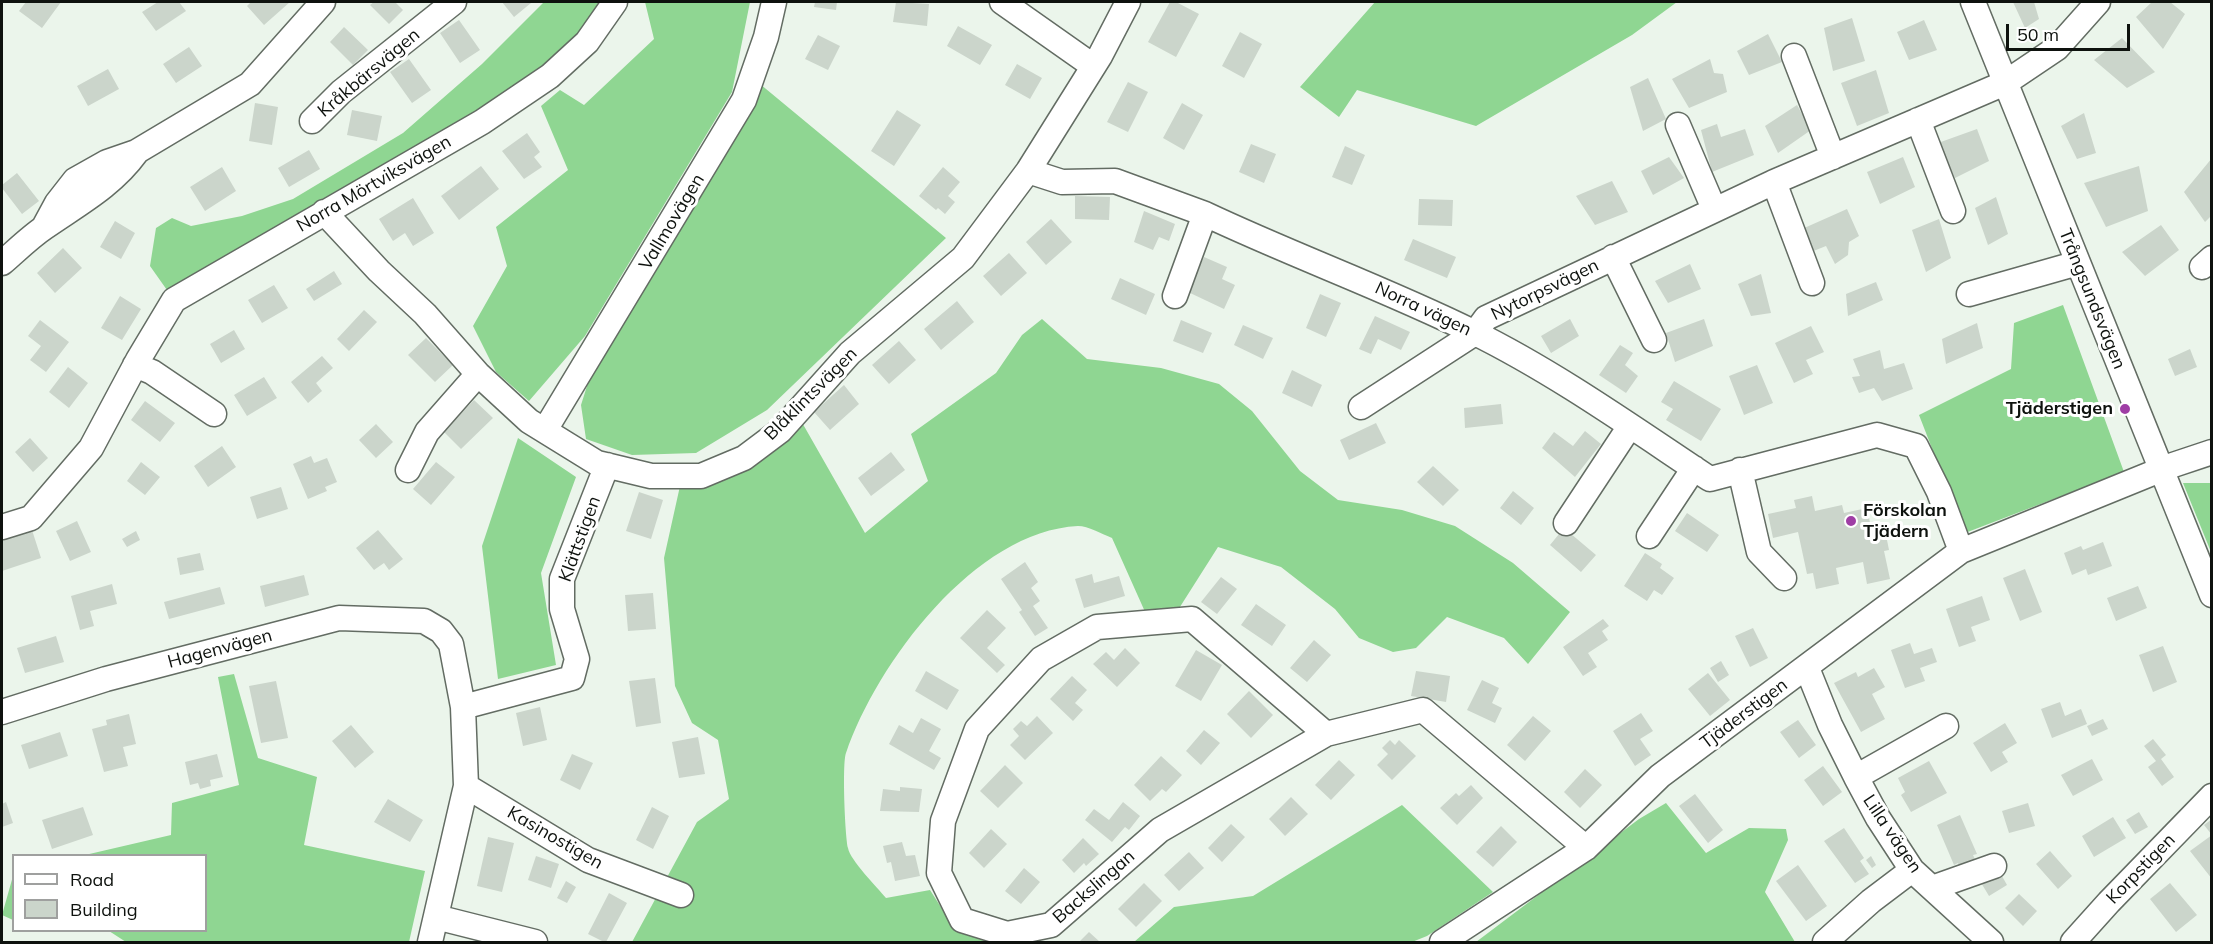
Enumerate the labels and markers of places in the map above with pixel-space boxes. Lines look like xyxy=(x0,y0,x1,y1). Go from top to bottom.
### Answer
place label: Tjäderstigen xyxy=(2006,398,2113,420)
marker: Tjäderstigen xyxy=(2118,402,2132,416)
place label: Förskolan Tjädern xyxy=(1863,500,1947,542)
marker: Förskolan Tjädern xyxy=(1844,514,1858,528)

